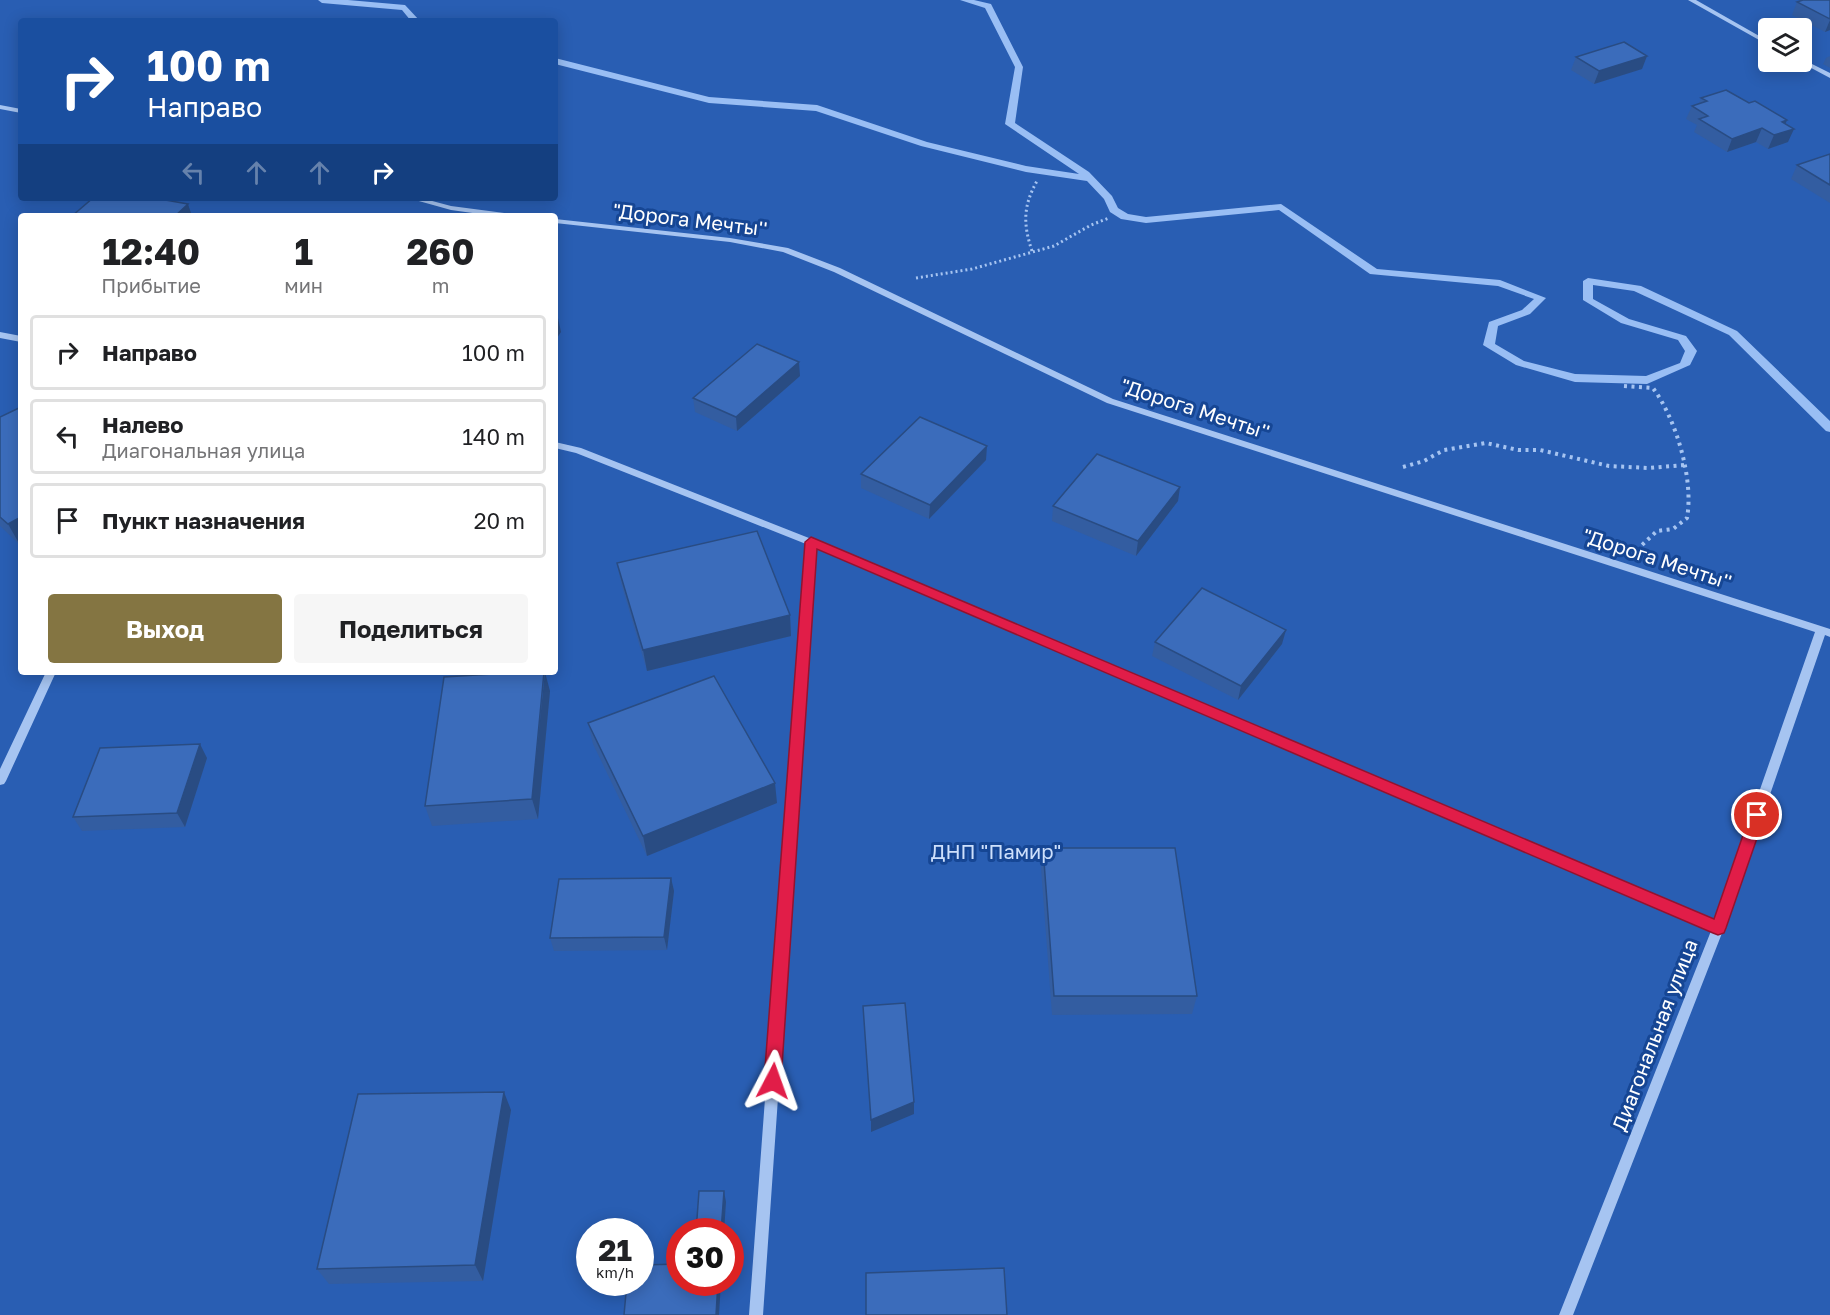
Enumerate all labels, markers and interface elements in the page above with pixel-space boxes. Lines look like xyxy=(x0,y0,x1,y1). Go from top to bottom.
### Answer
map controls xyxy=(1758,18,1812,72)
button: layers xyxy=(1758,18,1812,72)
text: 100 m xyxy=(147,40,270,90)
icon: right xyxy=(48,42,126,120)
text: Направо xyxy=(147,91,262,123)
icon: left xyxy=(177,156,210,189)
icon: ahead xyxy=(240,156,273,189)
icon: ahead xyxy=(303,156,336,189)
icon: right xyxy=(366,156,399,189)
street label: "Дорога Мечты'' xyxy=(611,198,769,240)
text: 12:40 xyxy=(102,230,200,273)
text: 1 xyxy=(294,230,313,273)
text: 260 xyxy=(406,230,475,273)
text: Прибытие xyxy=(101,273,201,297)
text: мин xyxy=(284,273,323,297)
text: m xyxy=(432,273,449,297)
icon: right xyxy=(51,336,84,369)
text: Направо xyxy=(102,339,197,366)
text: 100 m xyxy=(462,339,525,366)
street label: "Дорога Мечты'' xyxy=(1118,373,1273,443)
text: Налево xyxy=(102,411,184,438)
icon: left xyxy=(51,420,84,453)
text: 140 m xyxy=(462,423,525,450)
text: Диагональная улица xyxy=(102,438,305,462)
icon: arrive xyxy=(51,504,84,537)
text: Пункт назначения xyxy=(102,507,305,534)
text: 20 m xyxy=(474,507,525,534)
street label: "Дорога Мечты'' xyxy=(1580,523,1735,593)
button: Выход xyxy=(48,594,282,663)
button: Поделиться xyxy=(294,594,528,663)
pin xyxy=(1731,789,1782,840)
icon: arrive xyxy=(1740,798,1773,831)
park label: ДНП "Памир" xyxy=(931,839,1061,863)
street label: Диагональная улица xyxy=(1606,935,1702,1134)
position arrow xyxy=(741,1049,805,1113)
speed limit sign: 30 xyxy=(666,1218,744,1296)
text: 21 xyxy=(598,1232,632,1268)
text: km/h xyxy=(596,1263,634,1281)

